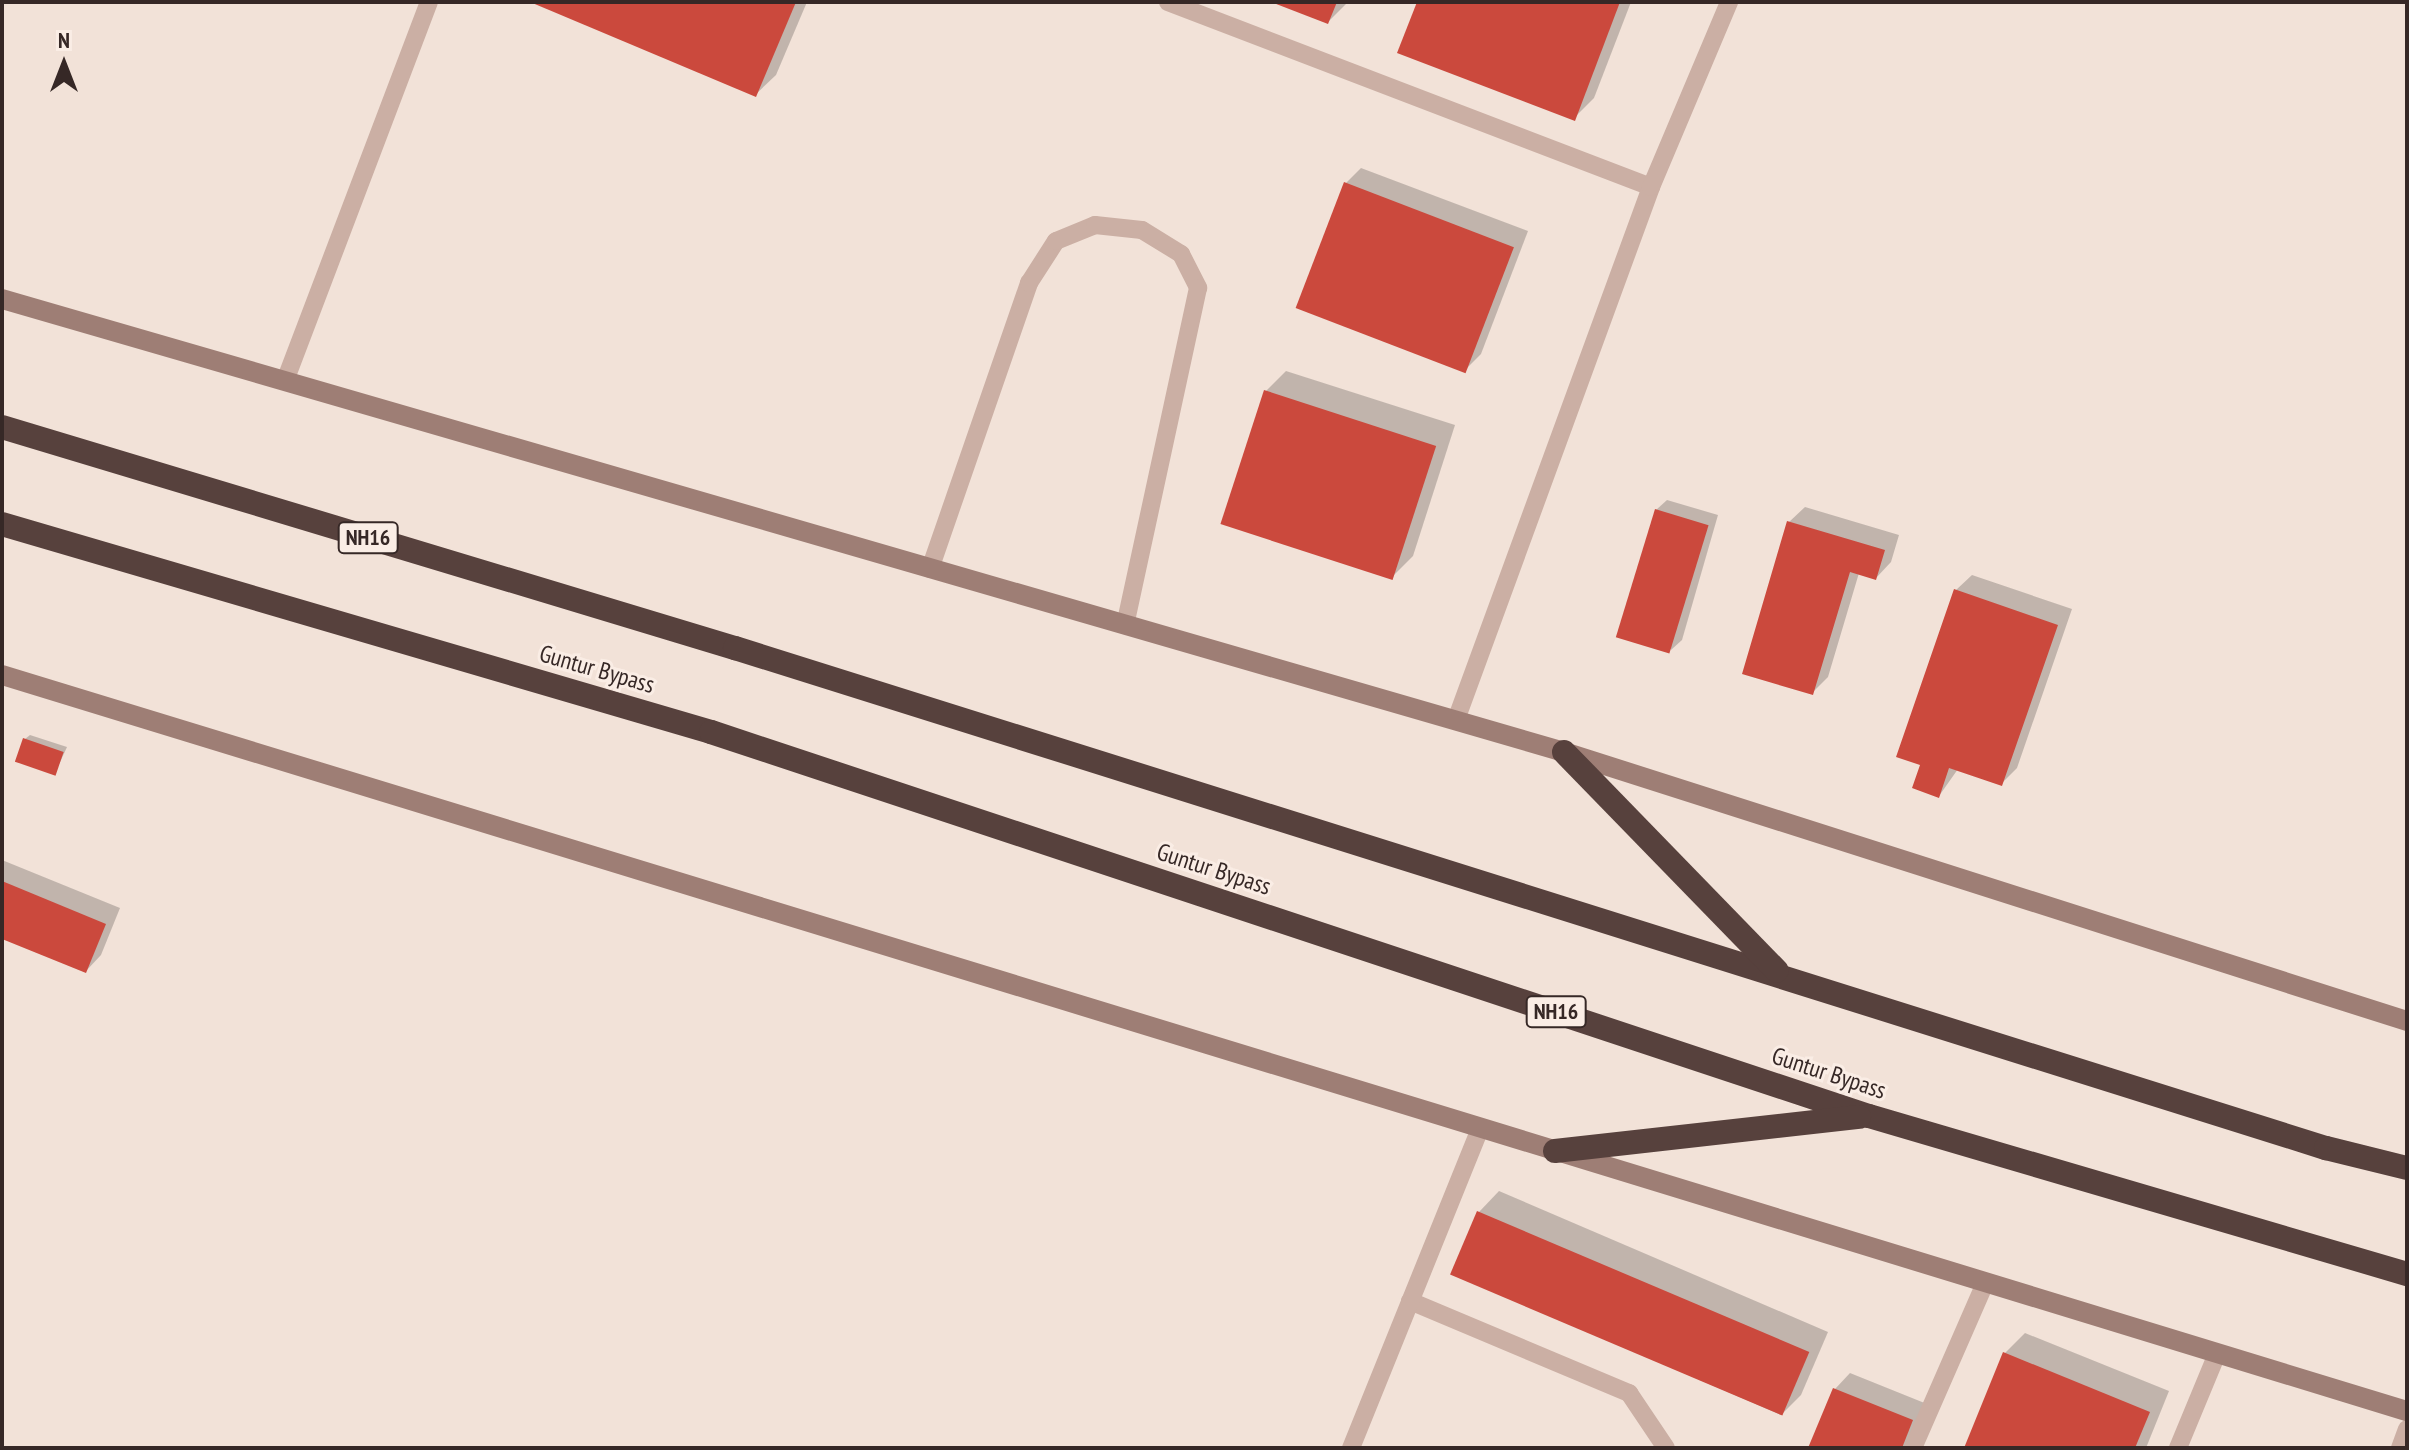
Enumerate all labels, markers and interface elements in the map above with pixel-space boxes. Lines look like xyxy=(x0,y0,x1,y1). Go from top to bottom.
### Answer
north arrow xyxy=(24,24,104,104)
text: N xyxy=(58,26,70,54)
road number: NH16 xyxy=(336,520,400,556)
street label: Guntur Bypass xyxy=(536,639,658,699)
street label: Guntur Bypass xyxy=(1153,837,1275,901)
road number: NH16 xyxy=(1524,994,1588,1030)
street label: Guntur Bypass xyxy=(1768,1041,1890,1105)

